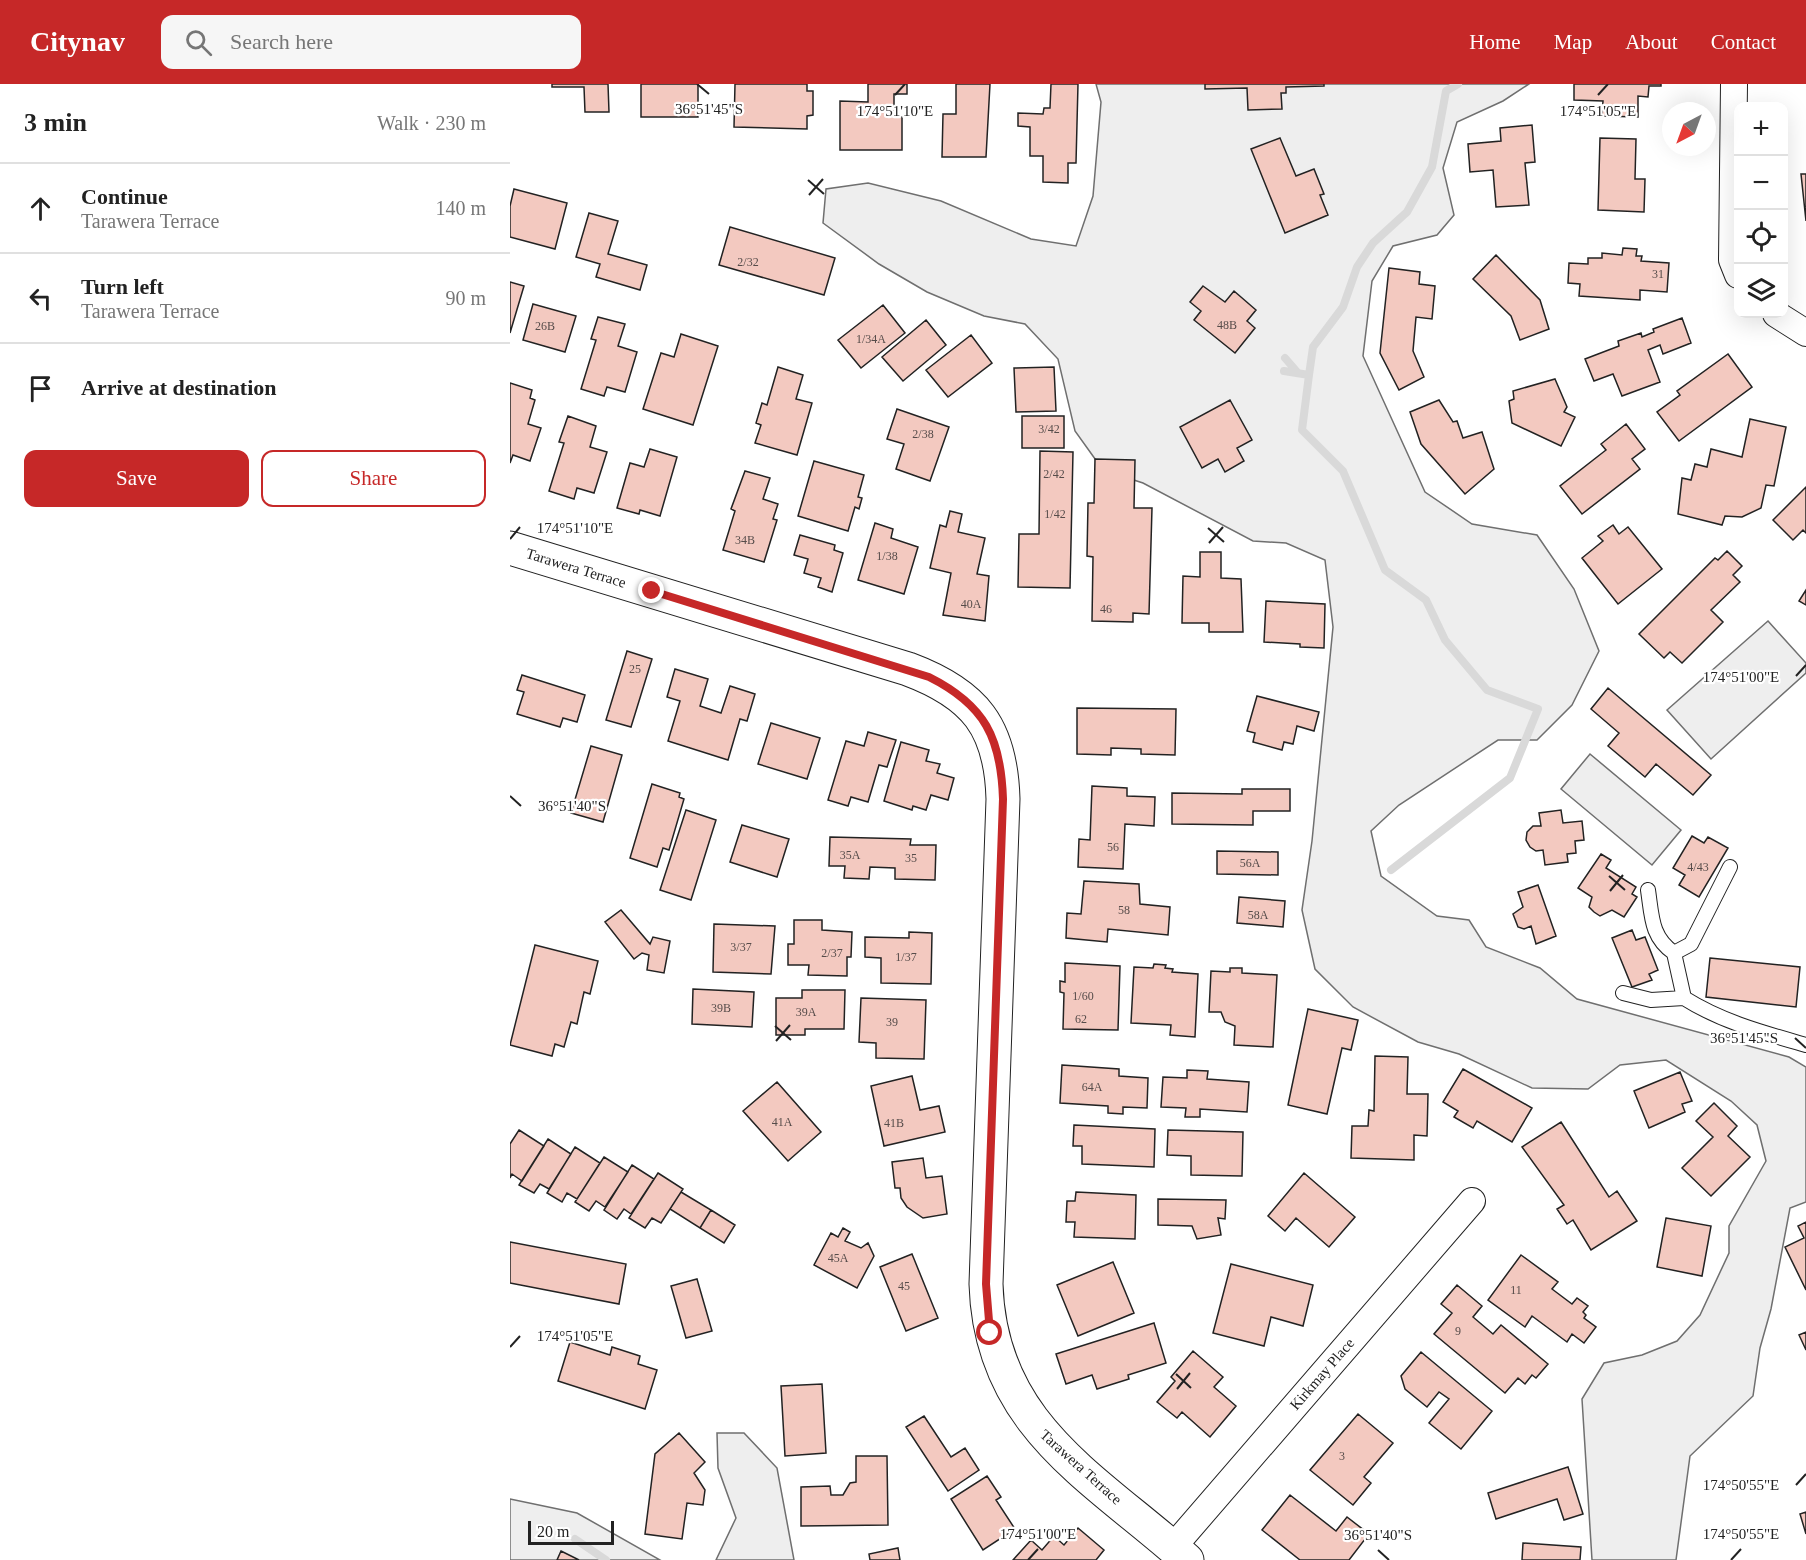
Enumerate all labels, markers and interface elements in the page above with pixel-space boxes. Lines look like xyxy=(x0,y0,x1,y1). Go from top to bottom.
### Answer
search box xyxy=(161,15,581,69)
text: Citynav xyxy=(30,26,125,57)
icon: search xyxy=(182,26,215,59)
text: Search here xyxy=(230,29,333,54)
text: Home xyxy=(1469,30,1521,54)
text: Map xyxy=(1554,30,1592,54)
text: About xyxy=(1625,30,1678,54)
text: Contact xyxy=(1711,30,1776,54)
text: 36°51'45"S xyxy=(675,101,743,117)
north arrow xyxy=(1662,102,1716,156)
map controls xyxy=(1734,102,1788,318)
button: + xyxy=(1734,102,1788,156)
text: 174°51'10"E xyxy=(857,103,933,119)
text: 174°51'05"E xyxy=(1560,103,1636,119)
text: 3 min xyxy=(24,108,87,137)
text: Walk · 230 m xyxy=(377,112,486,134)
button: − xyxy=(1734,156,1788,210)
text: Continue xyxy=(81,184,168,209)
icon: ahead xyxy=(24,192,57,225)
text: 140 m xyxy=(435,197,486,219)
text: Tarawera Terrace xyxy=(81,210,219,232)
button: locate xyxy=(1734,210,1788,264)
house number: 2/32 xyxy=(737,255,759,269)
button: layers xyxy=(1734,264,1788,318)
house number: 31 xyxy=(1652,267,1664,281)
text: Turn left xyxy=(81,274,164,299)
icon: left xyxy=(24,282,57,315)
text: 90 m xyxy=(445,287,486,309)
text: Tarawera Terrace xyxy=(81,300,219,322)
house number: 48B xyxy=(1217,318,1237,332)
house number: 26B xyxy=(535,319,555,333)
house number: 1/34A xyxy=(856,332,886,346)
icon: arrive xyxy=(24,372,57,405)
text: Arrive at destination xyxy=(81,375,277,400)
house number: 3/42 xyxy=(1038,422,1060,436)
house number: 2/38 xyxy=(912,427,934,441)
button: Save xyxy=(24,450,249,507)
button: Share xyxy=(261,450,486,507)
house number: 2/42 xyxy=(1043,467,1065,481)
house number: 1/42 xyxy=(1044,507,1066,521)
text: 174°51'10"E xyxy=(537,520,613,536)
house number: 34B xyxy=(735,533,755,547)
street label: Tarawera Terrace xyxy=(524,545,628,591)
house number: 1/38 xyxy=(876,549,898,563)
route end xyxy=(638,577,664,603)
house number: 40A xyxy=(961,597,982,611)
house number: 46 xyxy=(1100,602,1112,616)
house number: 25 xyxy=(629,662,641,676)
text: 174°51'00"E xyxy=(1703,669,1779,685)
text: 36°51'40"S xyxy=(538,798,606,814)
house number: 56 xyxy=(1107,840,1119,854)
house number: 35A xyxy=(840,848,861,862)
house number: 35 xyxy=(905,851,917,865)
house number: 56A xyxy=(1240,856,1261,870)
house number: 4/43 xyxy=(1687,860,1709,874)
house number: 58 xyxy=(1118,903,1130,917)
house number: 58A xyxy=(1248,908,1269,922)
house number: 3/37 xyxy=(730,940,752,954)
house number: 2/37 xyxy=(821,946,843,960)
house number: 1/37 xyxy=(895,950,917,964)
house number: 1/60 xyxy=(1072,989,1094,1003)
house number: 39B xyxy=(711,1001,731,1015)
house number: 39A xyxy=(796,1005,817,1019)
house number: 62 xyxy=(1075,1012,1087,1026)
house number: 39 xyxy=(886,1015,898,1029)
text: 36°51'45"S xyxy=(1710,1030,1778,1046)
house number: 64A xyxy=(1082,1080,1103,1094)
house number: 41A xyxy=(772,1115,793,1129)
house number: 41B xyxy=(884,1116,904,1130)
house number: 45A xyxy=(828,1251,849,1265)
house number: 45 xyxy=(898,1279,910,1293)
house number: 11 xyxy=(1510,1283,1522,1297)
route start xyxy=(976,1319,1002,1345)
house number: 9 xyxy=(1455,1324,1461,1338)
text: 174°51'05"E xyxy=(537,1328,613,1344)
street label: Kirkmay Place xyxy=(1287,1335,1358,1413)
street label: Tarawera Terrace xyxy=(1037,1426,1125,1508)
house number: 3 xyxy=(1339,1449,1345,1463)
text: 174°50'55"E xyxy=(1703,1477,1779,1493)
scale bar xyxy=(528,1518,614,1546)
text: 20 m xyxy=(537,1523,569,1540)
text: 174°51'00"E xyxy=(1000,1526,1076,1542)
text: 174°50'55"E xyxy=(1703,1526,1779,1542)
text: 36°51'40"S xyxy=(1344,1527,1412,1543)

